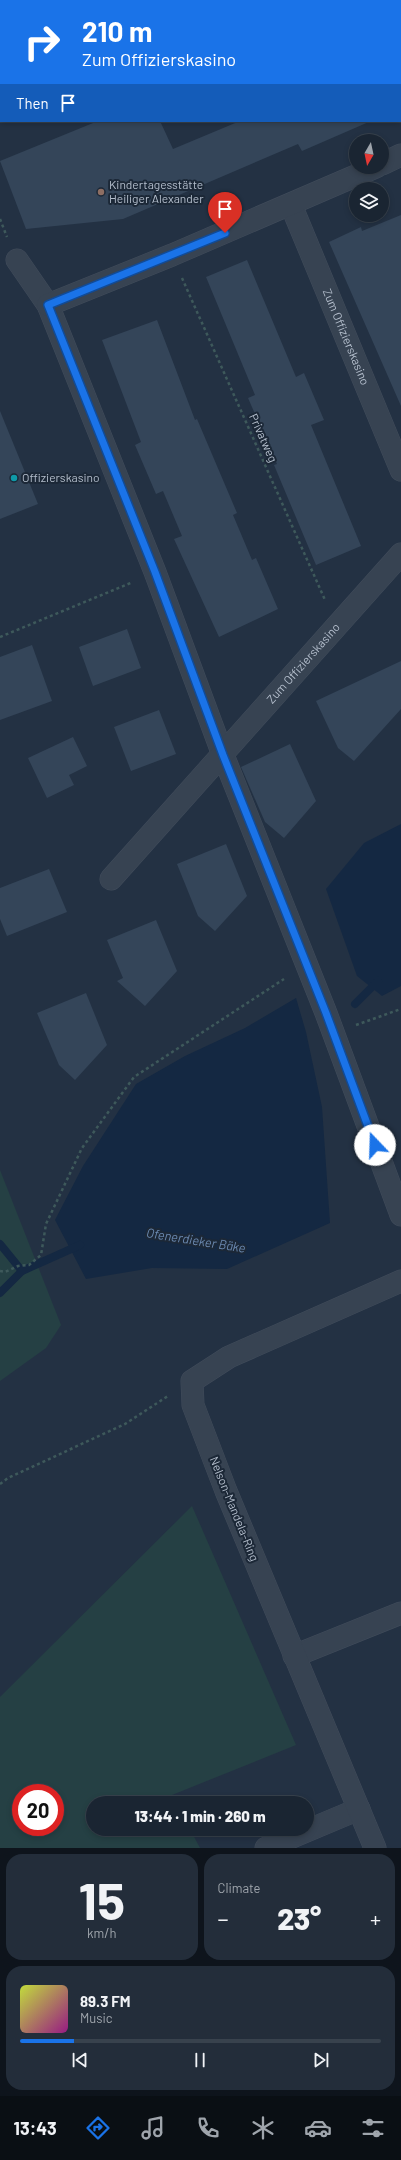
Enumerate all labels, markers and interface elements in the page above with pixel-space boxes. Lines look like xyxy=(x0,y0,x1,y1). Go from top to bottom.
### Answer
text: 210 m xyxy=(82,14,152,48)
icon: right xyxy=(16,16,68,68)
text: Zum Offizierskasino xyxy=(82,48,236,70)
icon: arrive xyxy=(57,92,79,114)
text: Then xyxy=(16,94,49,112)
north arrow xyxy=(349,134,389,174)
map controls xyxy=(349,134,389,222)
place label: Kindertagesstätte Heiliger Alexander xyxy=(109,177,204,205)
button: layers xyxy=(349,182,389,222)
marker: Kindertagesstätte Heiliger Alexander xyxy=(96,187,106,197)
pin xyxy=(208,192,242,233)
icon: arrive xyxy=(214,198,236,220)
street label: Zum Offizierskasino xyxy=(321,286,373,387)
street label: Privatweg xyxy=(247,411,281,464)
place label: Offizierskasino xyxy=(22,470,99,484)
marker: Offizierskasino xyxy=(9,473,19,483)
street label: Zum Offizierskasino xyxy=(263,620,342,706)
position arrow xyxy=(354,1124,396,1166)
water label: Ofenerdieker Bäke xyxy=(145,1224,247,1256)
street label: Nelson-Mandela-Ring xyxy=(208,1454,262,1563)
speed limit sign: 20 xyxy=(12,1784,64,1836)
text: 13:44 · 1 min · 260 m xyxy=(134,1807,266,1825)
text: 15 xyxy=(79,1868,125,1930)
text: Climate xyxy=(218,1880,261,1896)
text: 23° xyxy=(277,1900,321,1936)
text: − xyxy=(218,1905,229,1931)
text: + xyxy=(370,1905,381,1931)
text: km/h xyxy=(87,1925,116,1941)
text: 89.3 FM xyxy=(80,1992,130,2010)
text: Music xyxy=(80,2010,113,2026)
icon: previous xyxy=(69,2049,91,2071)
icon: pause xyxy=(189,2049,211,2071)
icon: next xyxy=(310,2049,332,2071)
icon: directions xyxy=(84,2114,112,2142)
icon: music xyxy=(139,2114,167,2142)
icon: phone xyxy=(194,2114,222,2142)
icon: climate xyxy=(249,2114,277,2142)
icon: car xyxy=(304,2114,332,2142)
icon: filters xyxy=(359,2114,387,2142)
text: 13:43 xyxy=(14,2117,57,2139)

